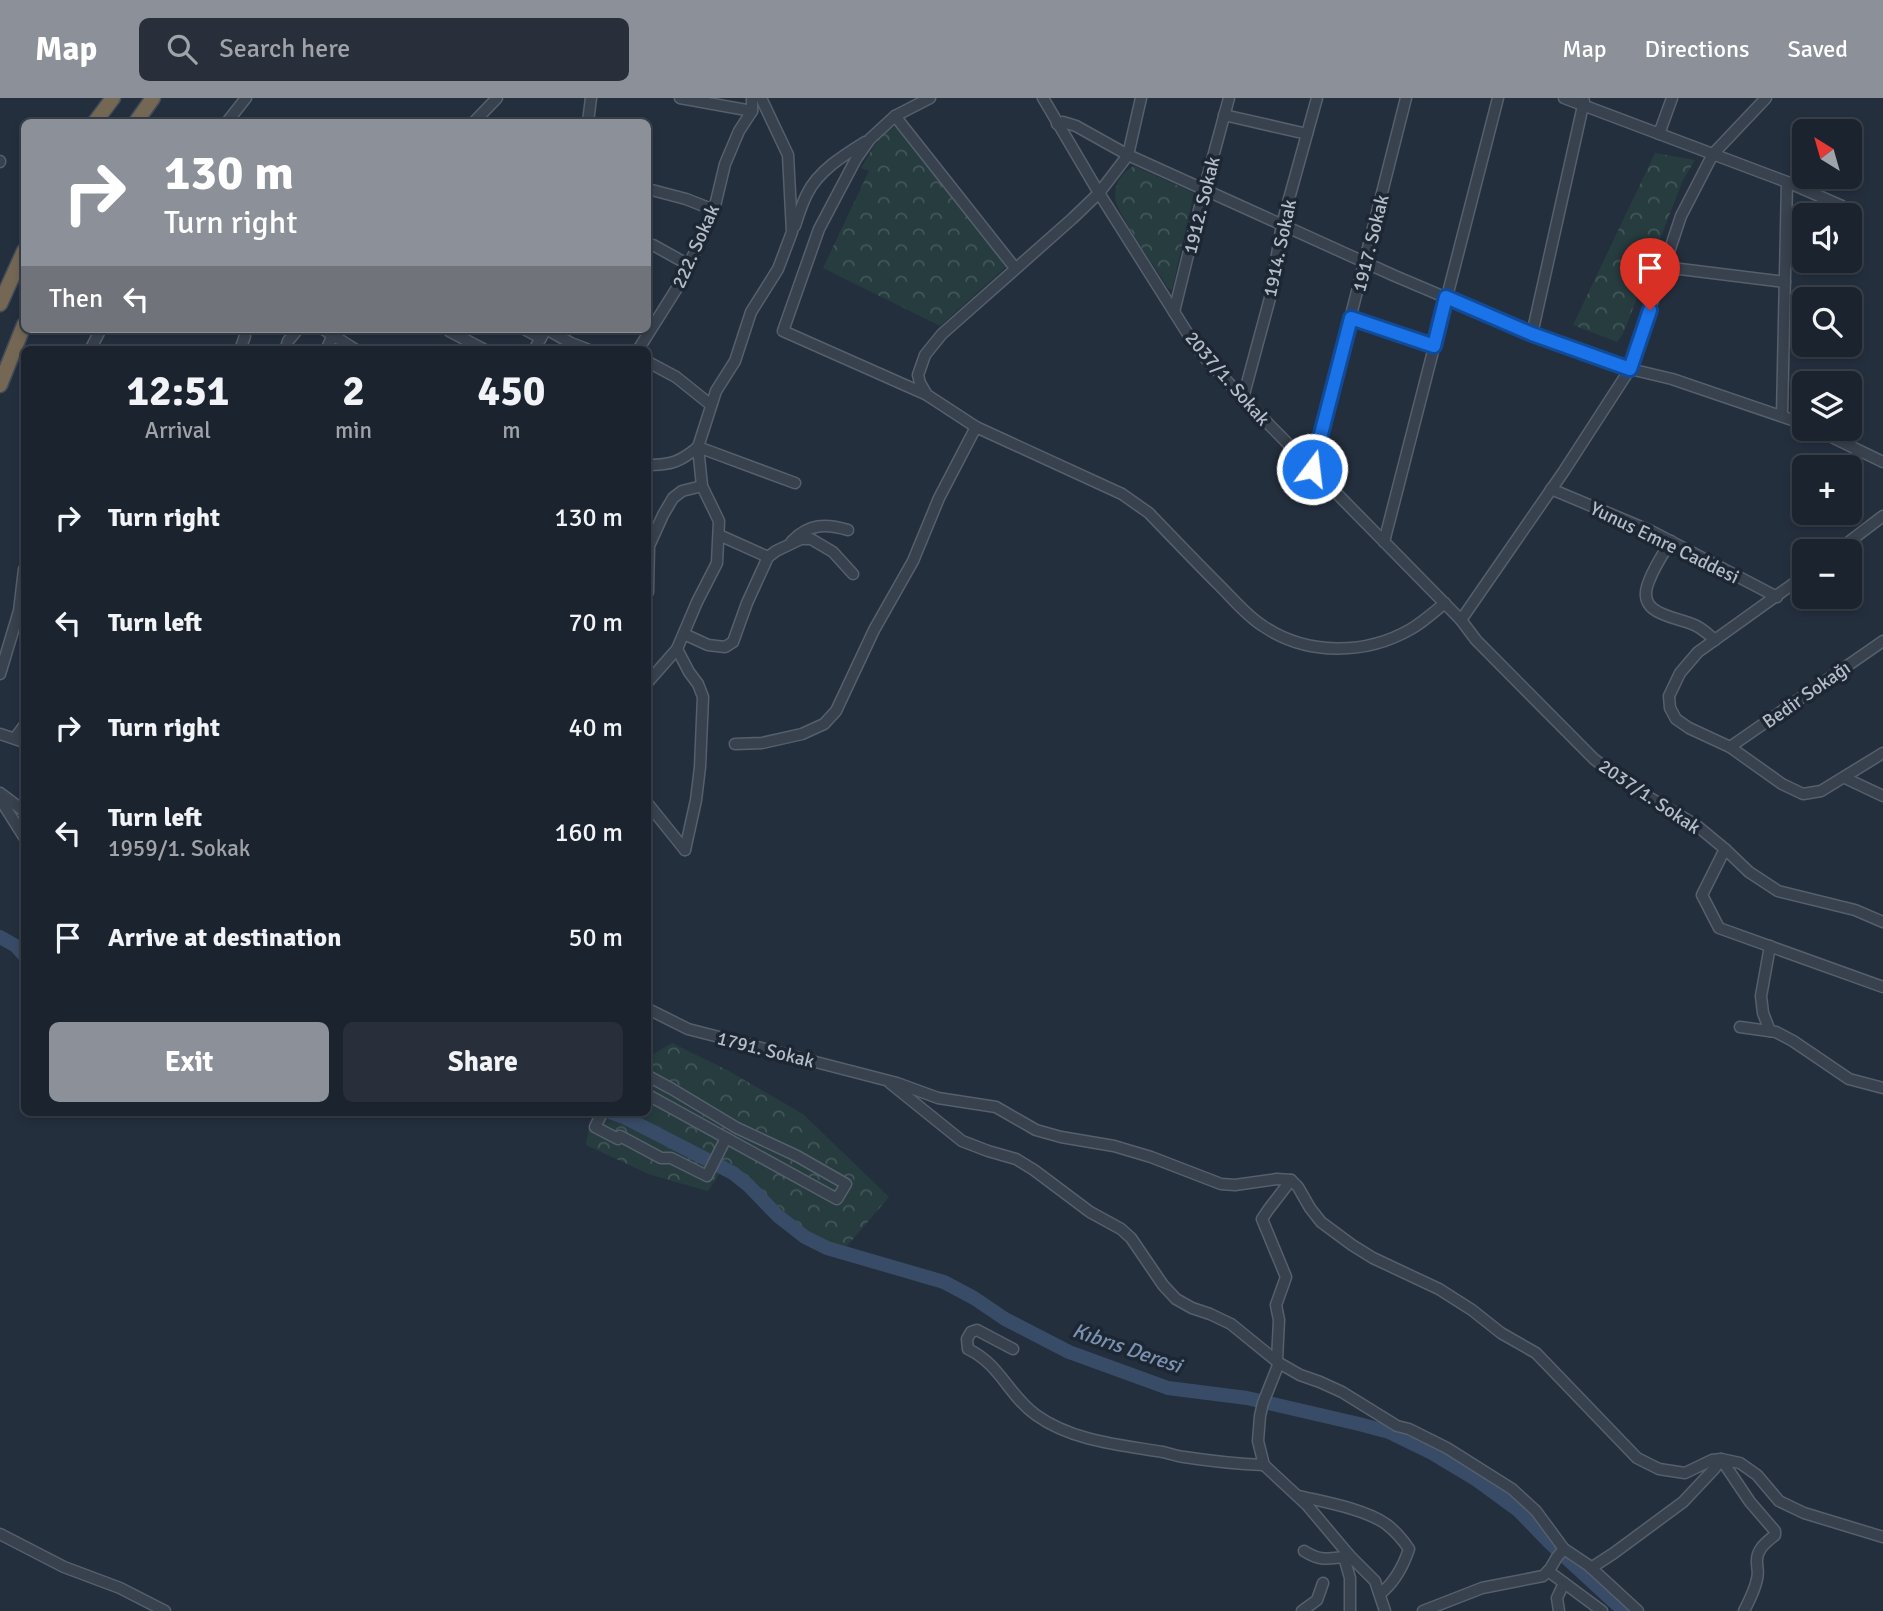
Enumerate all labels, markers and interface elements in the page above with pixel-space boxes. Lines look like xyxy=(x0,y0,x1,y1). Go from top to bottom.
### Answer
search box xyxy=(139,18,629,81)
text: Map xyxy=(35,29,97,70)
icon: search xyxy=(163,30,201,68)
text: Search here xyxy=(219,33,350,65)
text: Map xyxy=(1562,34,1607,64)
text: Directions xyxy=(1645,34,1750,64)
text: Saved xyxy=(1788,34,1848,64)
north arrow xyxy=(1792,119,1862,189)
map controls xyxy=(1792,119,1862,609)
text: 130 m xyxy=(164,143,294,203)
icon: right xyxy=(49,147,140,238)
street label: 1912. Sokak xyxy=(1178,154,1226,256)
street label: 1917. Sokak xyxy=(1347,192,1395,294)
street label: 1914. Sokak xyxy=(1258,197,1302,299)
street label: 222. Sokak xyxy=(667,200,725,292)
text: Turn right xyxy=(164,203,297,242)
button: sound xyxy=(1792,203,1862,273)
pin xyxy=(1620,238,1680,310)
icon: arrive xyxy=(1631,249,1669,287)
icon: left xyxy=(117,280,155,318)
text: Then xyxy=(49,283,103,315)
button: search xyxy=(1792,287,1862,357)
street label: 2037/1. Sokak xyxy=(1180,326,1275,431)
text: 12:51 xyxy=(126,366,230,417)
text: 2 xyxy=(342,366,365,417)
text: 450 xyxy=(477,366,546,417)
button: layers xyxy=(1792,371,1862,441)
text: Arrival xyxy=(145,416,211,445)
text: min xyxy=(335,416,372,445)
text: m xyxy=(502,416,521,445)
position arrow xyxy=(1275,432,1349,506)
button: + xyxy=(1792,455,1862,525)
street label: Yunus Emre Caddesi xyxy=(1586,496,1743,589)
icon: right xyxy=(49,499,87,537)
text: Turn right xyxy=(108,502,220,534)
text: 130 m xyxy=(554,502,623,534)
button: − xyxy=(1792,539,1862,609)
icon: left xyxy=(49,604,87,642)
text: Turn left xyxy=(108,607,202,639)
text: 70 m xyxy=(568,607,623,639)
street label: Bedir Sokağı xyxy=(1758,656,1855,734)
icon: right xyxy=(49,709,87,747)
text: Turn right xyxy=(108,712,220,744)
text: 40 m xyxy=(568,712,623,744)
street label: 2037/1. Sokak xyxy=(1594,754,1705,840)
text: Turn left xyxy=(108,802,202,834)
icon: left xyxy=(49,814,87,852)
text: 160 m xyxy=(554,817,623,849)
text: 1959/1. Sokak xyxy=(108,834,250,863)
icon: arrive xyxy=(49,919,87,957)
text: Arrive at destination xyxy=(108,922,341,954)
text: 50 m xyxy=(568,922,623,954)
button: Exit xyxy=(49,1022,329,1102)
button: Share xyxy=(343,1022,623,1102)
street label: 1791. Sokak xyxy=(715,1026,817,1074)
water label: Kıbrıs Deresi xyxy=(1069,1317,1187,1380)

